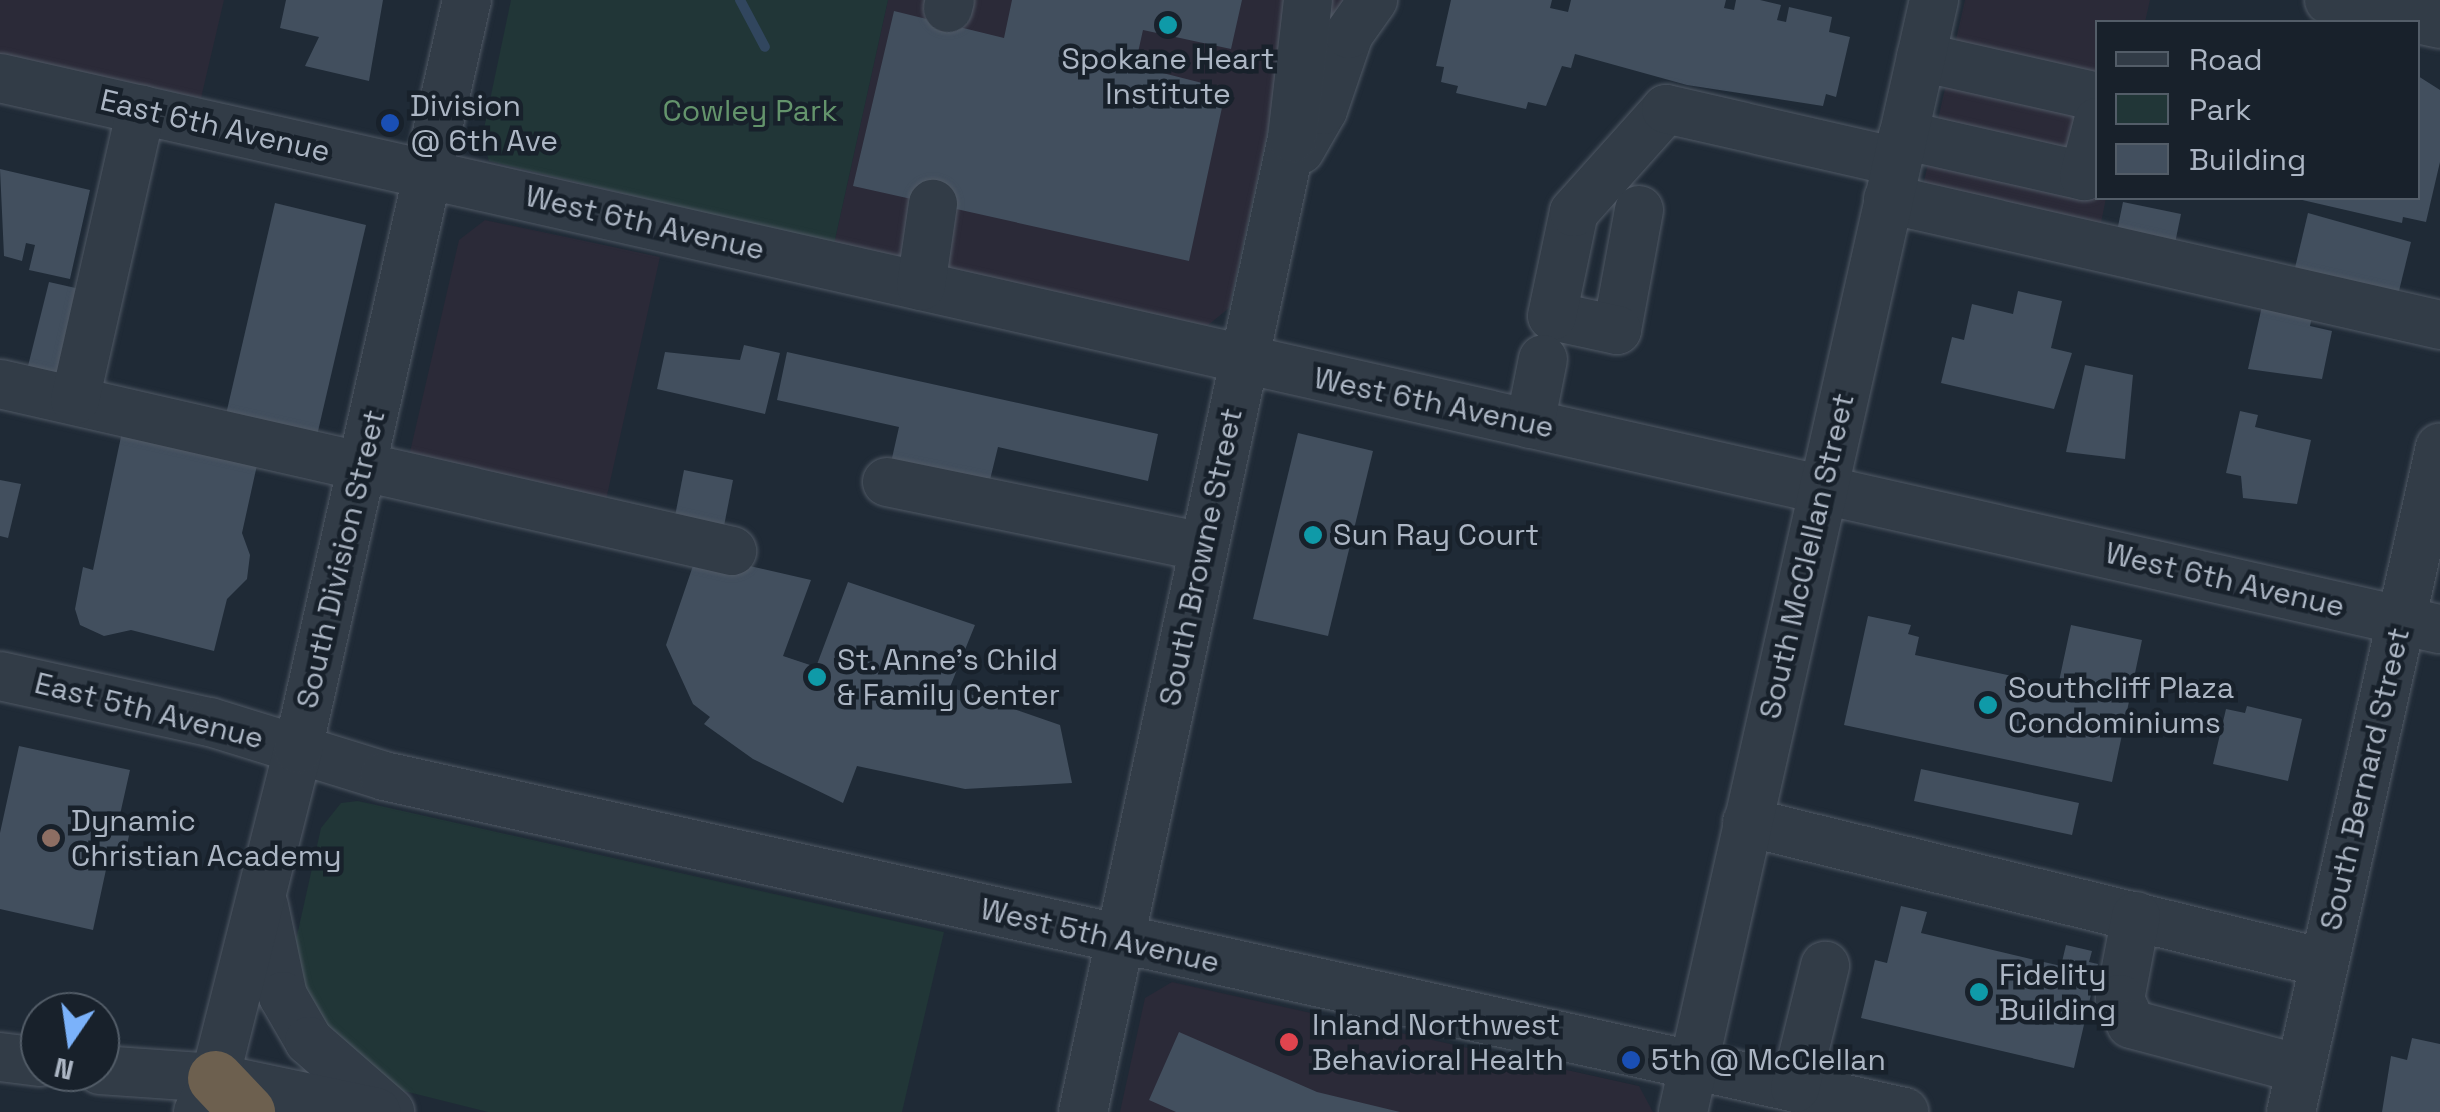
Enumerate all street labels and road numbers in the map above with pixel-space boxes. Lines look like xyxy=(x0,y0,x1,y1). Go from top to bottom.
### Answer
street label: East 6th Avenue xyxy=(96,82,334,170)
street label: West 6th Avenue xyxy=(522,178,768,268)
street label: West 6th Avenue xyxy=(1311,360,1557,446)
street label: South McClellan Street xyxy=(1752,390,1862,722)
street label: South Browne Street xyxy=(1152,405,1250,709)
street label: South Division Street xyxy=(289,406,393,712)
street label: West 6th Avenue xyxy=(2102,535,2348,625)
street label: South Bernard Street xyxy=(2313,624,2417,934)
street label: East 5th Avenue xyxy=(31,665,267,757)
street label: West 5th Avenue xyxy=(977,891,1223,981)

